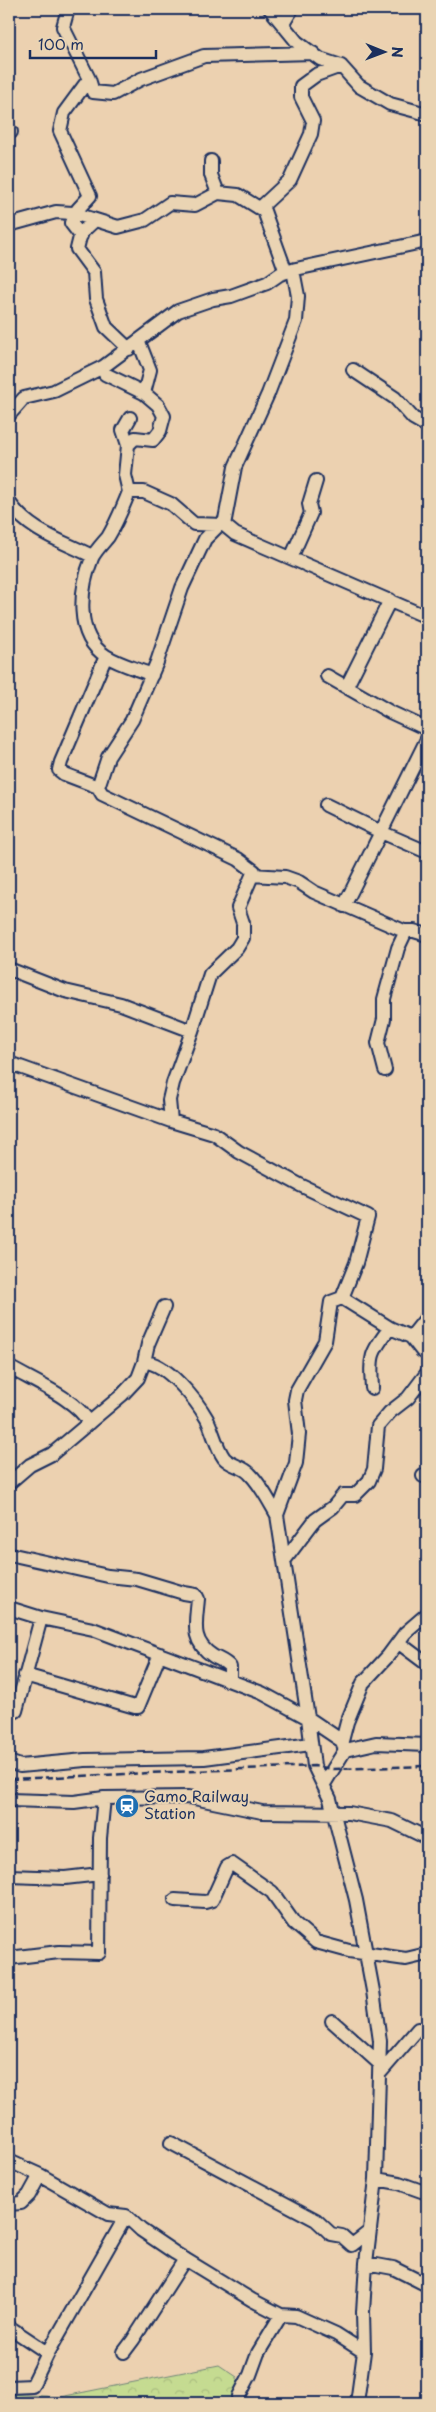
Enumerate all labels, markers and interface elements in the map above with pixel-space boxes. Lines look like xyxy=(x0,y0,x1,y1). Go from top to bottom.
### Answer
scale bar xyxy=(30,28,156,60)
north arrow xyxy=(358,28,408,78)
text: 100 m xyxy=(38,32,84,55)
text: N xyxy=(387,47,408,58)
place label: Gamo Railway Station xyxy=(144,1784,249,1824)
station icon: Gamo Railway Station xyxy=(114,1793,140,1819)

